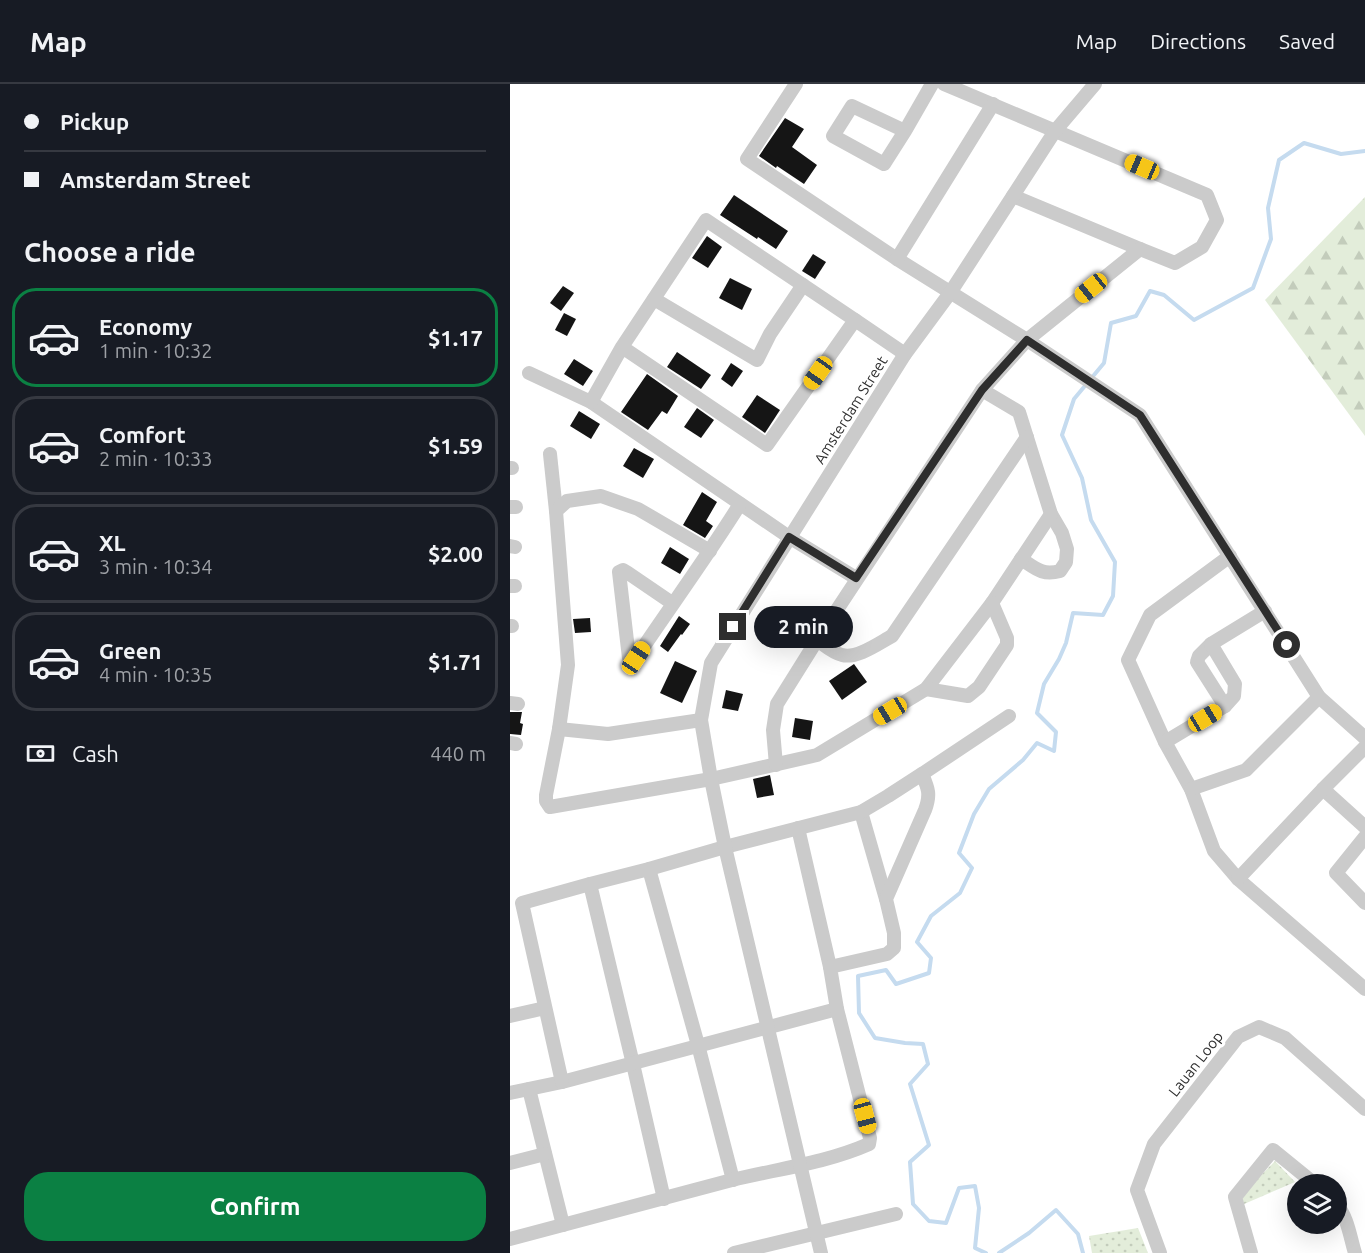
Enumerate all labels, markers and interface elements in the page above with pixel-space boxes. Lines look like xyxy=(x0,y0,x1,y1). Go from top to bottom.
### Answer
text: Map xyxy=(30,26,87,57)
text: Map xyxy=(1076,29,1117,53)
text: Directions xyxy=(1150,29,1246,53)
text: Saved xyxy=(1279,29,1335,53)
text: Pickup xyxy=(60,109,129,134)
car xyxy=(1122,152,1162,182)
text: Amsterdam Street xyxy=(60,167,250,192)
text: Choose a ride xyxy=(24,237,196,267)
car xyxy=(1071,270,1111,306)
icon: car xyxy=(27,311,81,365)
text: Economy xyxy=(99,314,192,339)
text: $1.17 xyxy=(428,325,483,350)
text: 1 min · 10:32 xyxy=(99,339,213,362)
car xyxy=(800,353,836,393)
street label: Amsterdam Street xyxy=(811,353,891,467)
icon: car xyxy=(27,419,81,473)
text: Comfort xyxy=(99,422,186,447)
text: $1.59 xyxy=(428,433,483,458)
text: 2 min · 10:33 xyxy=(99,447,213,470)
icon: car xyxy=(27,527,81,581)
text: XL xyxy=(99,530,126,555)
text: $2.00 xyxy=(428,541,483,566)
text: 3 min · 10:34 xyxy=(99,555,213,578)
callout: 2 min xyxy=(754,606,853,648)
route end xyxy=(719,613,746,640)
text: 2 min xyxy=(778,615,829,638)
route start xyxy=(1273,631,1300,658)
icon: car xyxy=(27,635,81,689)
text: Green xyxy=(99,638,161,663)
car xyxy=(618,638,654,678)
text: $1.71 xyxy=(428,649,483,674)
text: 4 min · 10:35 xyxy=(99,663,213,686)
car xyxy=(870,694,910,728)
car xyxy=(1185,701,1225,735)
icon: cash xyxy=(24,737,57,770)
text: Cash xyxy=(72,741,119,766)
text: 440 m xyxy=(430,742,486,765)
street label: Lauan Loop xyxy=(1165,1028,1226,1100)
car xyxy=(852,1096,878,1136)
button: Confirm xyxy=(24,1172,486,1241)
map controls xyxy=(1287,1174,1347,1234)
button: layers xyxy=(1287,1174,1347,1234)

